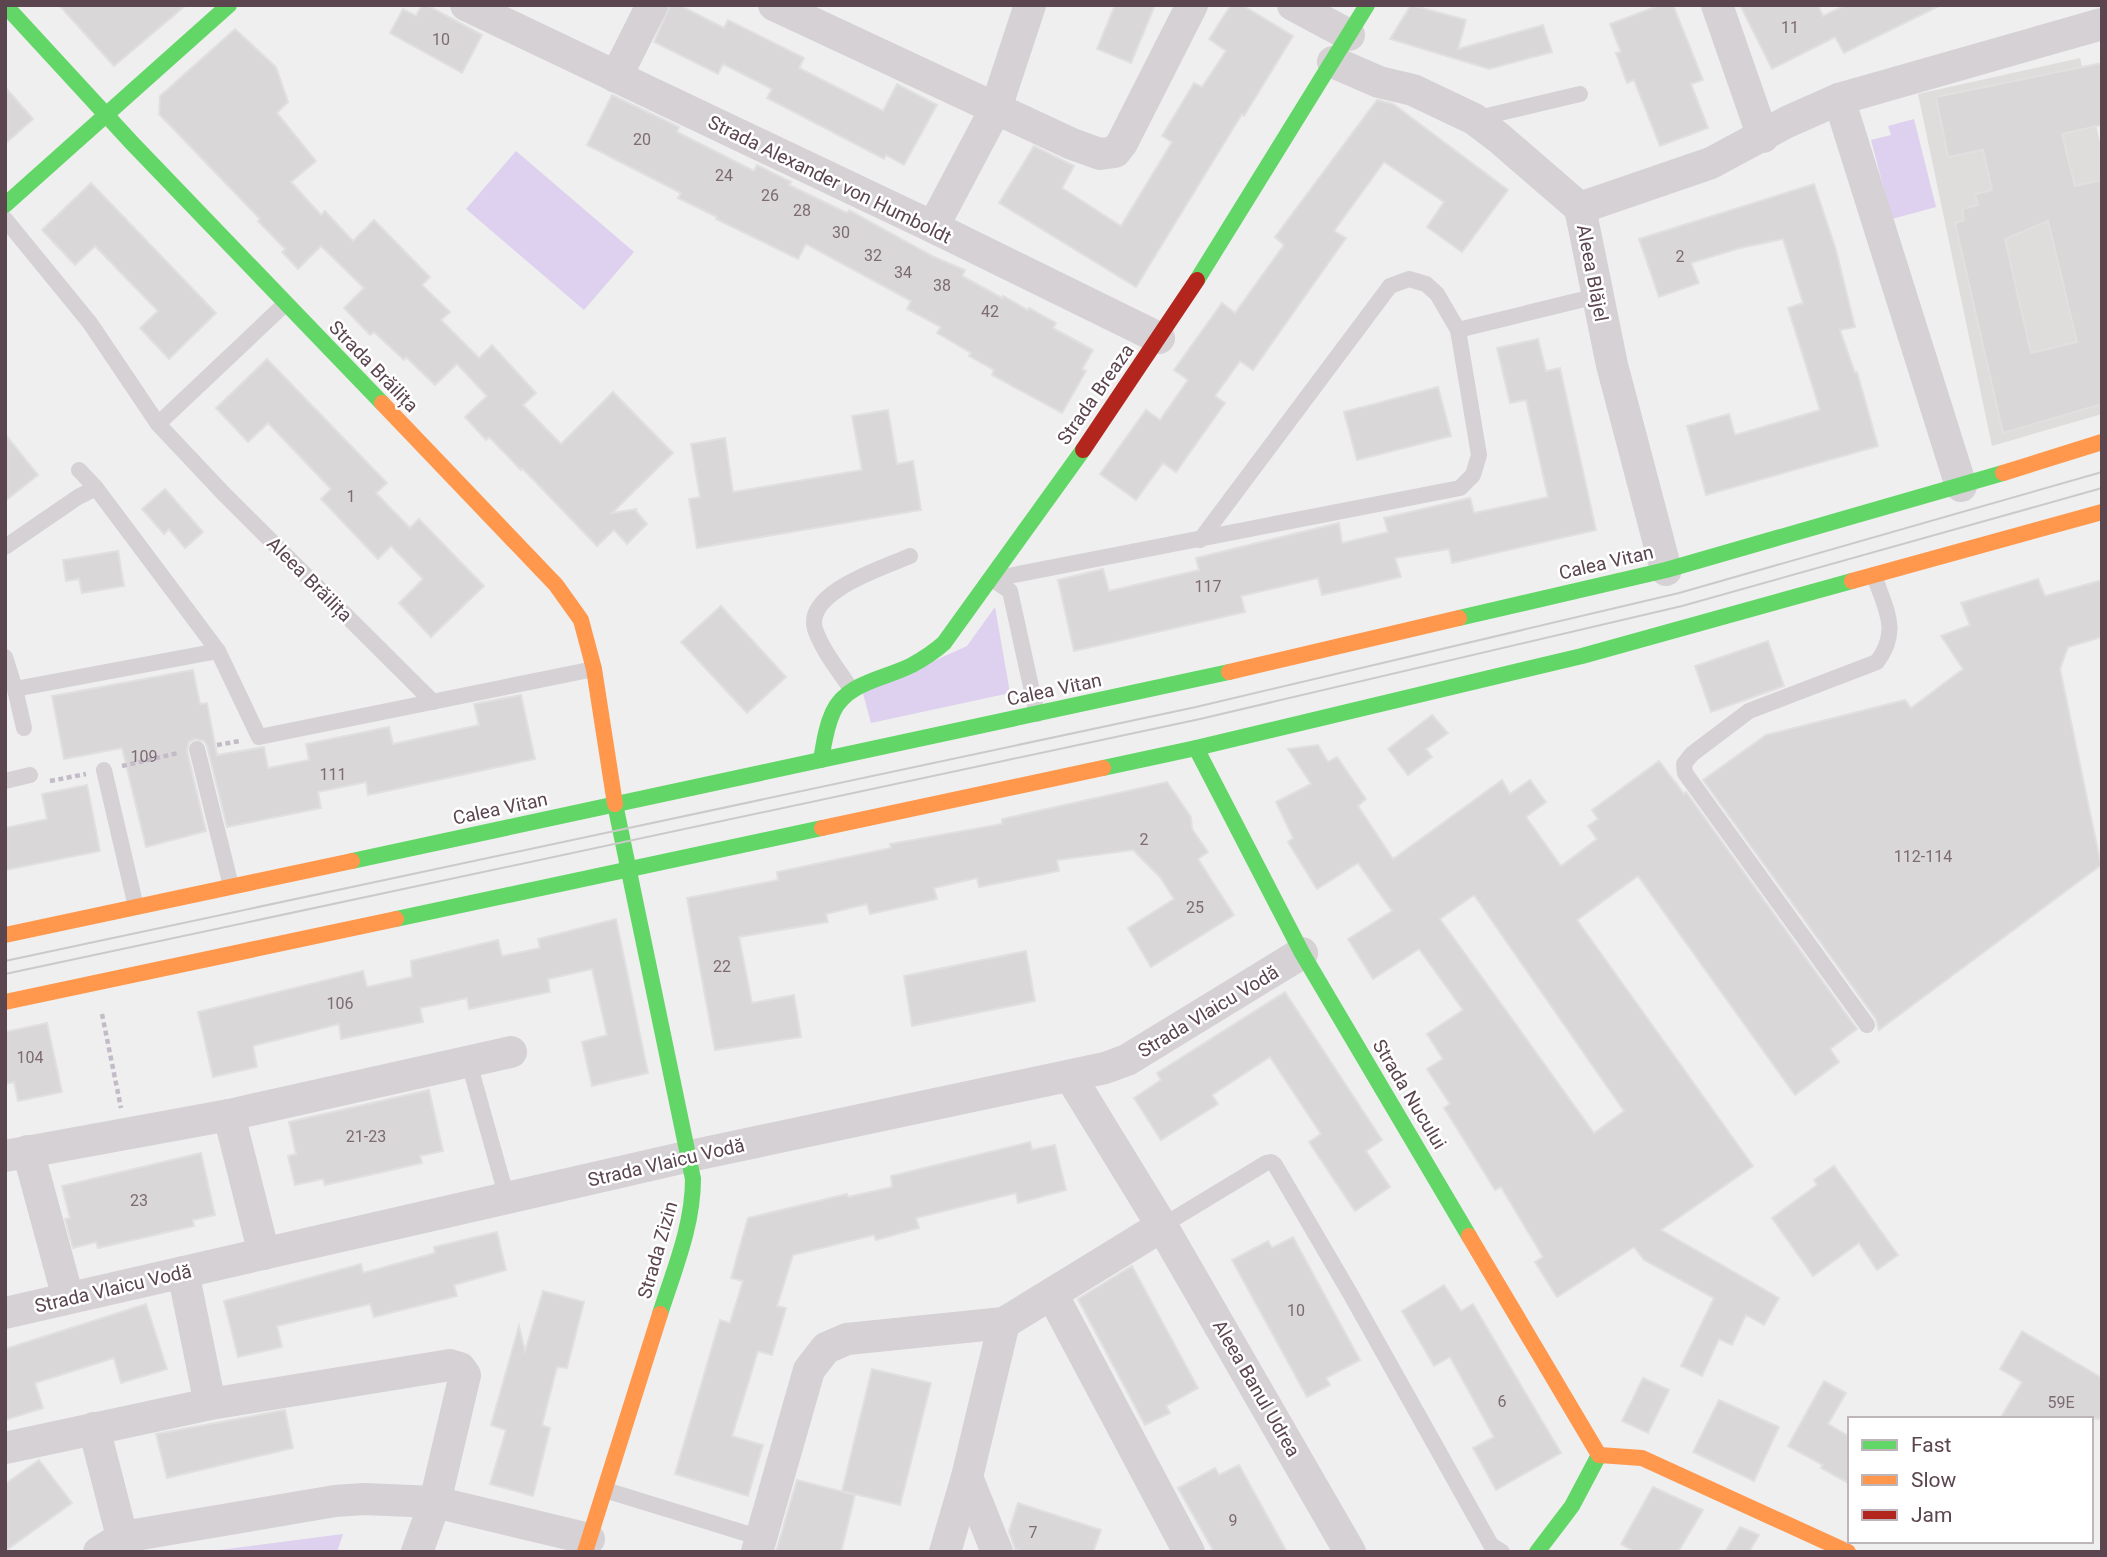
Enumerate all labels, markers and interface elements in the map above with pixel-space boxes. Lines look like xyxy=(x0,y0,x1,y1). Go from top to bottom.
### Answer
house number: 11 xyxy=(1781,18,1799,37)
house number: 10 xyxy=(432,30,450,49)
street label: Strada Alexander von Humboldt xyxy=(704,110,955,248)
house number: 20 xyxy=(633,130,651,149)
house number: 24 xyxy=(715,166,733,185)
house number: 26 xyxy=(761,186,779,205)
house number: 28 xyxy=(793,201,811,220)
house number: 30 xyxy=(832,223,850,242)
street label: Aleea Blăjel xyxy=(1572,223,1613,324)
house number: 32 xyxy=(864,246,882,265)
house number: 2 xyxy=(1676,247,1685,266)
house number: 34 xyxy=(894,263,912,282)
house number: 38 xyxy=(933,276,951,295)
house number: 42 xyxy=(981,302,999,321)
street label: Strada Brăilița xyxy=(324,316,423,417)
street label: Strada Breaza xyxy=(1052,339,1139,449)
house number: 1 xyxy=(347,487,356,506)
street label: Aleea Brăilița xyxy=(262,532,357,627)
street label: Calea Vitan xyxy=(1557,540,1656,585)
house number: 117 xyxy=(1195,577,1221,596)
street label: Calea Vitan xyxy=(1005,668,1104,711)
house number: 109 xyxy=(131,747,157,766)
house number: 111 xyxy=(320,765,346,784)
street label: Calea Vitan xyxy=(451,787,550,830)
house number: 2 xyxy=(1140,830,1149,849)
house number: 112-114 xyxy=(1894,847,1952,866)
house number: 25 xyxy=(1186,898,1204,917)
house number: 22 xyxy=(713,957,731,976)
street label: Strada Vlaicu Vodă xyxy=(1134,960,1283,1062)
house number: 106 xyxy=(327,994,353,1013)
street label: Strada Nucului xyxy=(1368,1035,1451,1153)
house number: 104 xyxy=(17,1048,43,1067)
house number: 21-23 xyxy=(346,1127,386,1146)
street label: Strada Vlaicu Vodă xyxy=(586,1133,747,1192)
house number: 23 xyxy=(130,1191,148,1210)
street label: Strada Zizin xyxy=(633,1199,682,1301)
street label: Strada Vlaicu Vodă xyxy=(33,1259,194,1318)
house number: 10 xyxy=(1287,1301,1305,1320)
street label: Aleea Banul Udrea xyxy=(1208,1316,1305,1461)
house number: 6 xyxy=(1498,1392,1507,1411)
house number: 59E xyxy=(2047,1393,2075,1412)
legend xyxy=(1848,1417,2093,1543)
text: Fast xyxy=(1911,1433,1952,1457)
text: Slow xyxy=(1911,1468,1957,1492)
text: Jam xyxy=(1911,1503,1952,1527)
house number: 9 xyxy=(1229,1511,1238,1530)
house number: 7 xyxy=(1029,1523,1038,1542)

